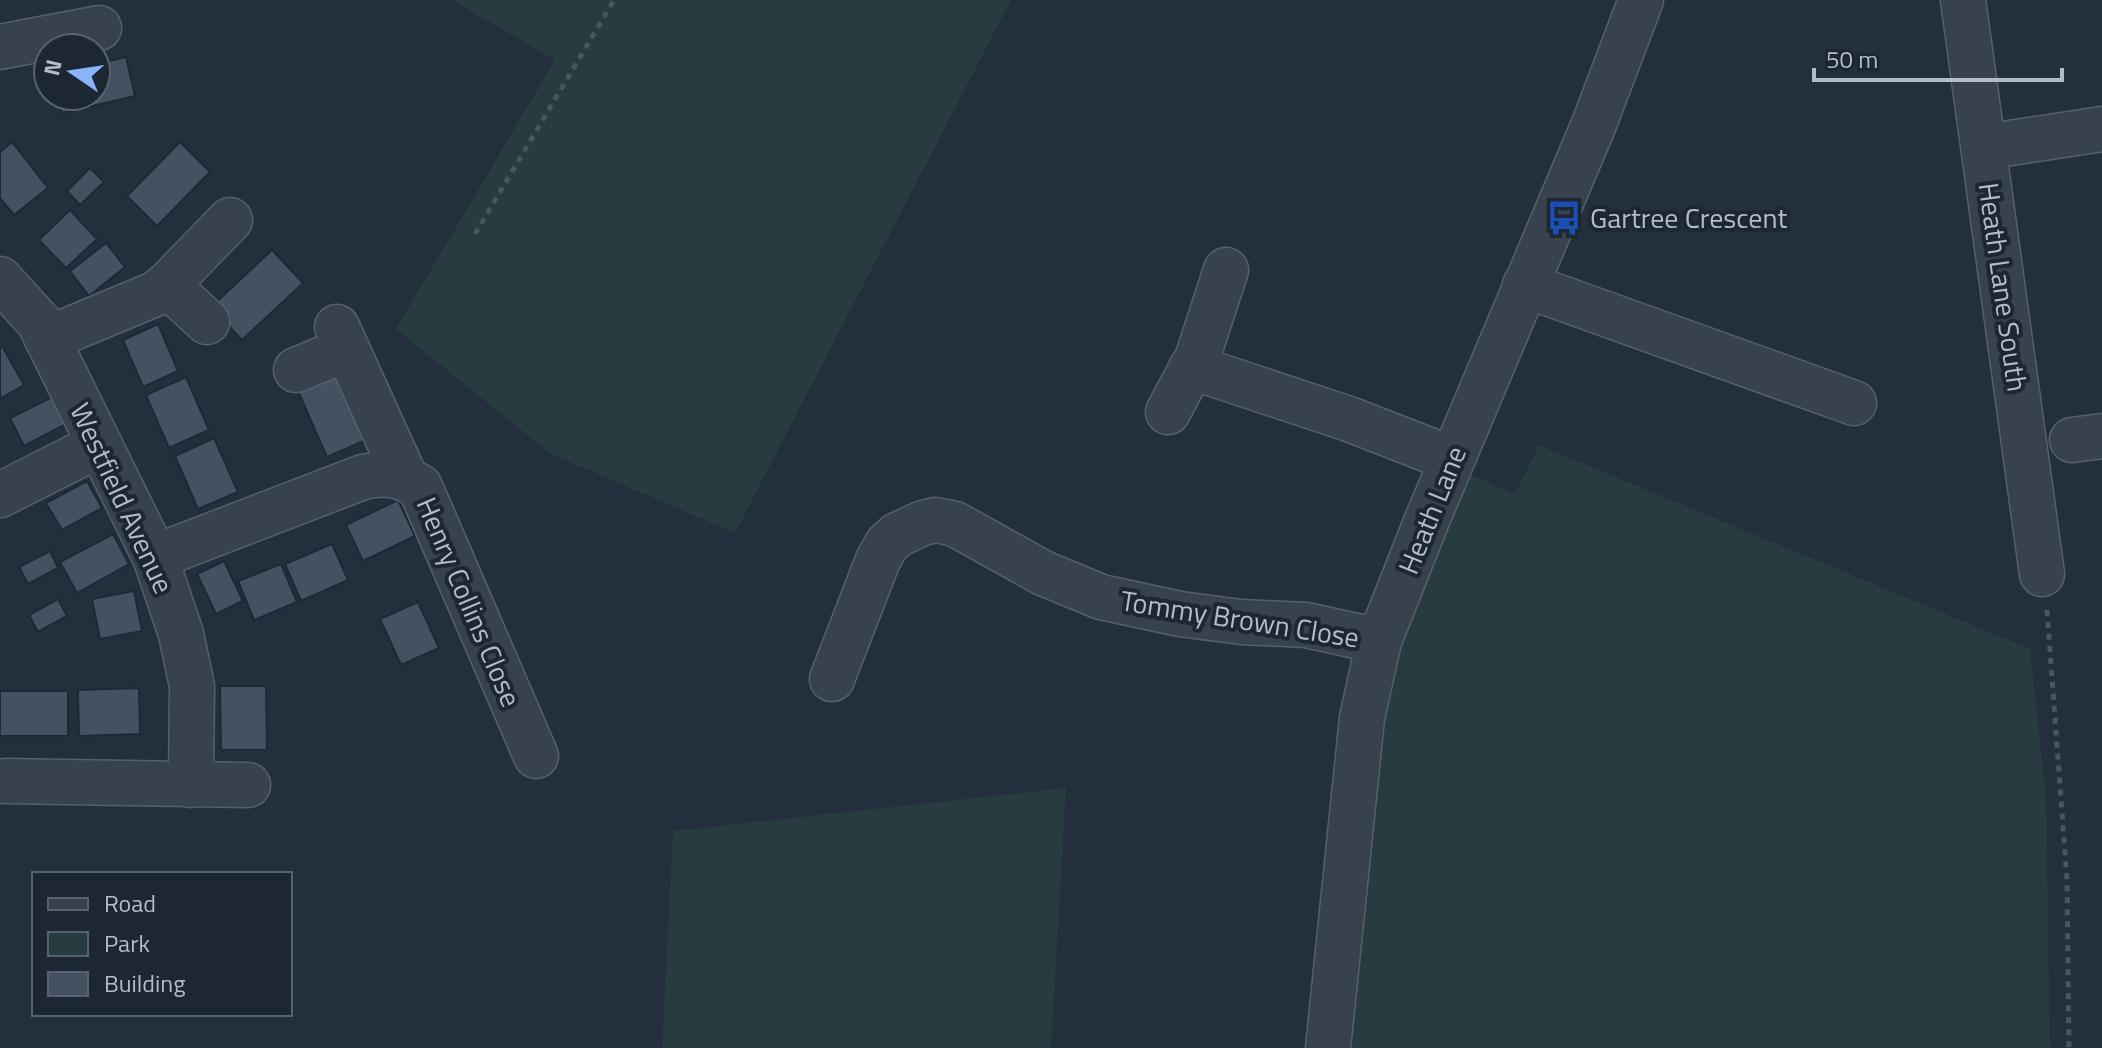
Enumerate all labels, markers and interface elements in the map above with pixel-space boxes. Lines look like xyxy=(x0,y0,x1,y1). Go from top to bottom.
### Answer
north arrow xyxy=(32,32,112,112)
scale bar xyxy=(1814,32,2062,82)
text: 50 m xyxy=(1826,41,1878,77)
text: N xyxy=(34,56,71,79)
street label: Heath Lane South xyxy=(1968,180,2039,394)
place label: Gartree Crescent xyxy=(1590,196,1787,239)
bus stop icon: Gartree Crescent xyxy=(1545,199,1583,237)
street label: Westfield Avenue xyxy=(59,395,185,600)
street label: Heath Lane xyxy=(1386,439,1477,580)
street label: Henry Collins Close xyxy=(406,490,533,713)
street label: Tommy Brown Close xyxy=(1118,578,1362,659)
legend xyxy=(32,872,292,1016)
text: Road xyxy=(104,885,156,921)
text: Park xyxy=(104,925,150,961)
text: Building xyxy=(104,965,186,1001)

